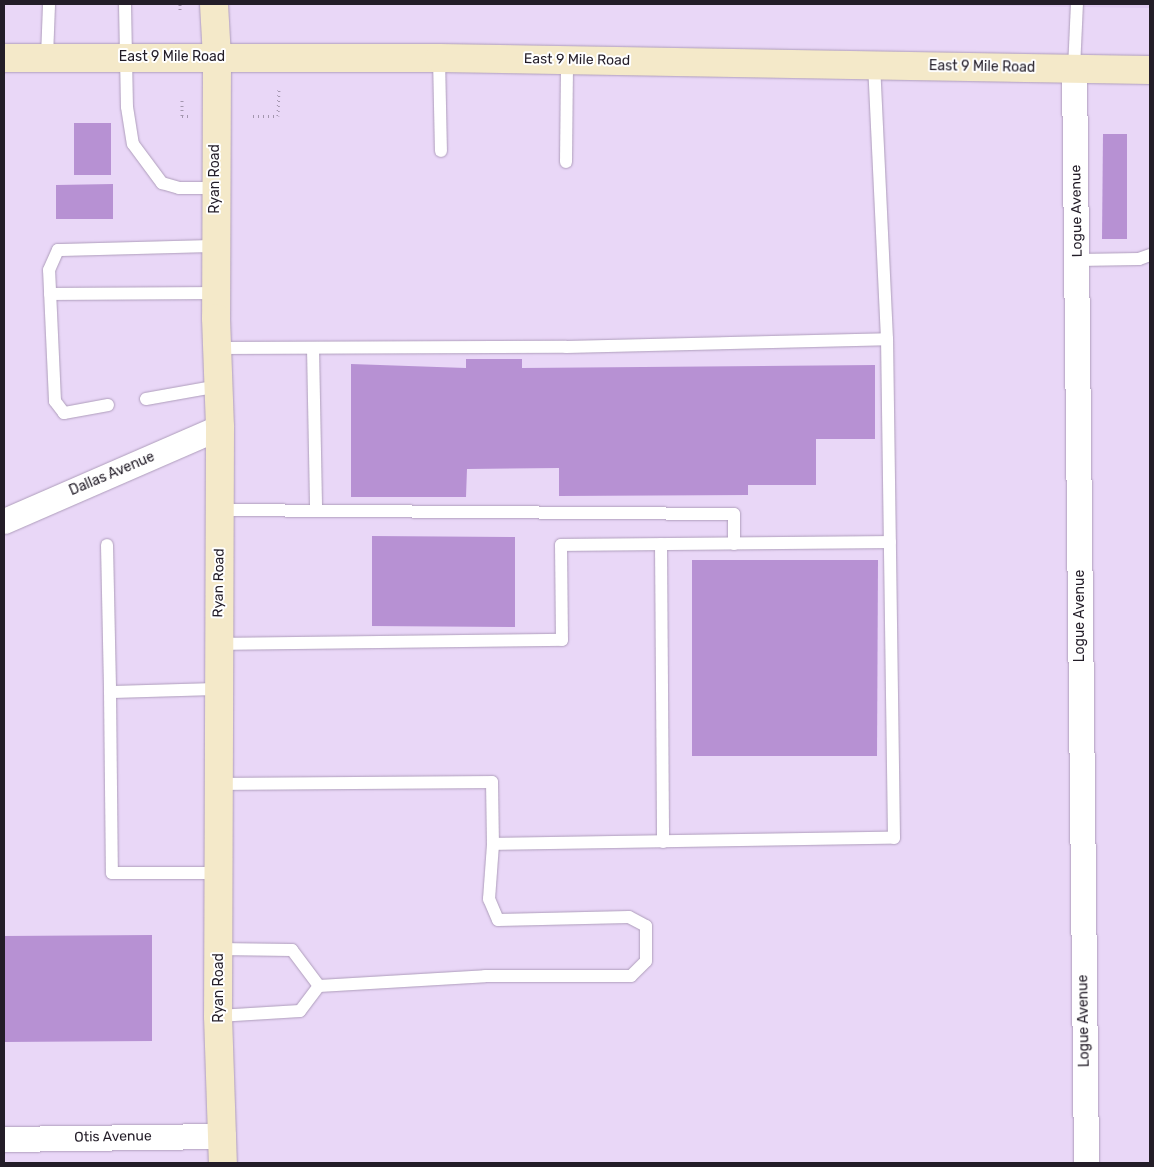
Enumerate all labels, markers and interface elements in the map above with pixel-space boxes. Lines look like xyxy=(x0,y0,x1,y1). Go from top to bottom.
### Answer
street label: East 9 Mile Road xyxy=(119,49,225,65)
street label: East 9 Mile Road xyxy=(524,51,630,69)
street label: East 9 Mile Road xyxy=(929,58,1035,76)
street label: Ryan Road xyxy=(207,144,223,214)
street label: Logue Avenue xyxy=(1068,164,1086,258)
street label: Dallas Avenue xyxy=(67,448,157,500)
street label: Ryan Road xyxy=(210,548,228,618)
street label: Logue Avenue xyxy=(1072,570,1088,662)
street label: Ryan Road xyxy=(211,953,227,1023)
street label: Logue Avenue xyxy=(1075,974,1093,1068)
street label: Otis Avenue xyxy=(74,1128,152,1146)

